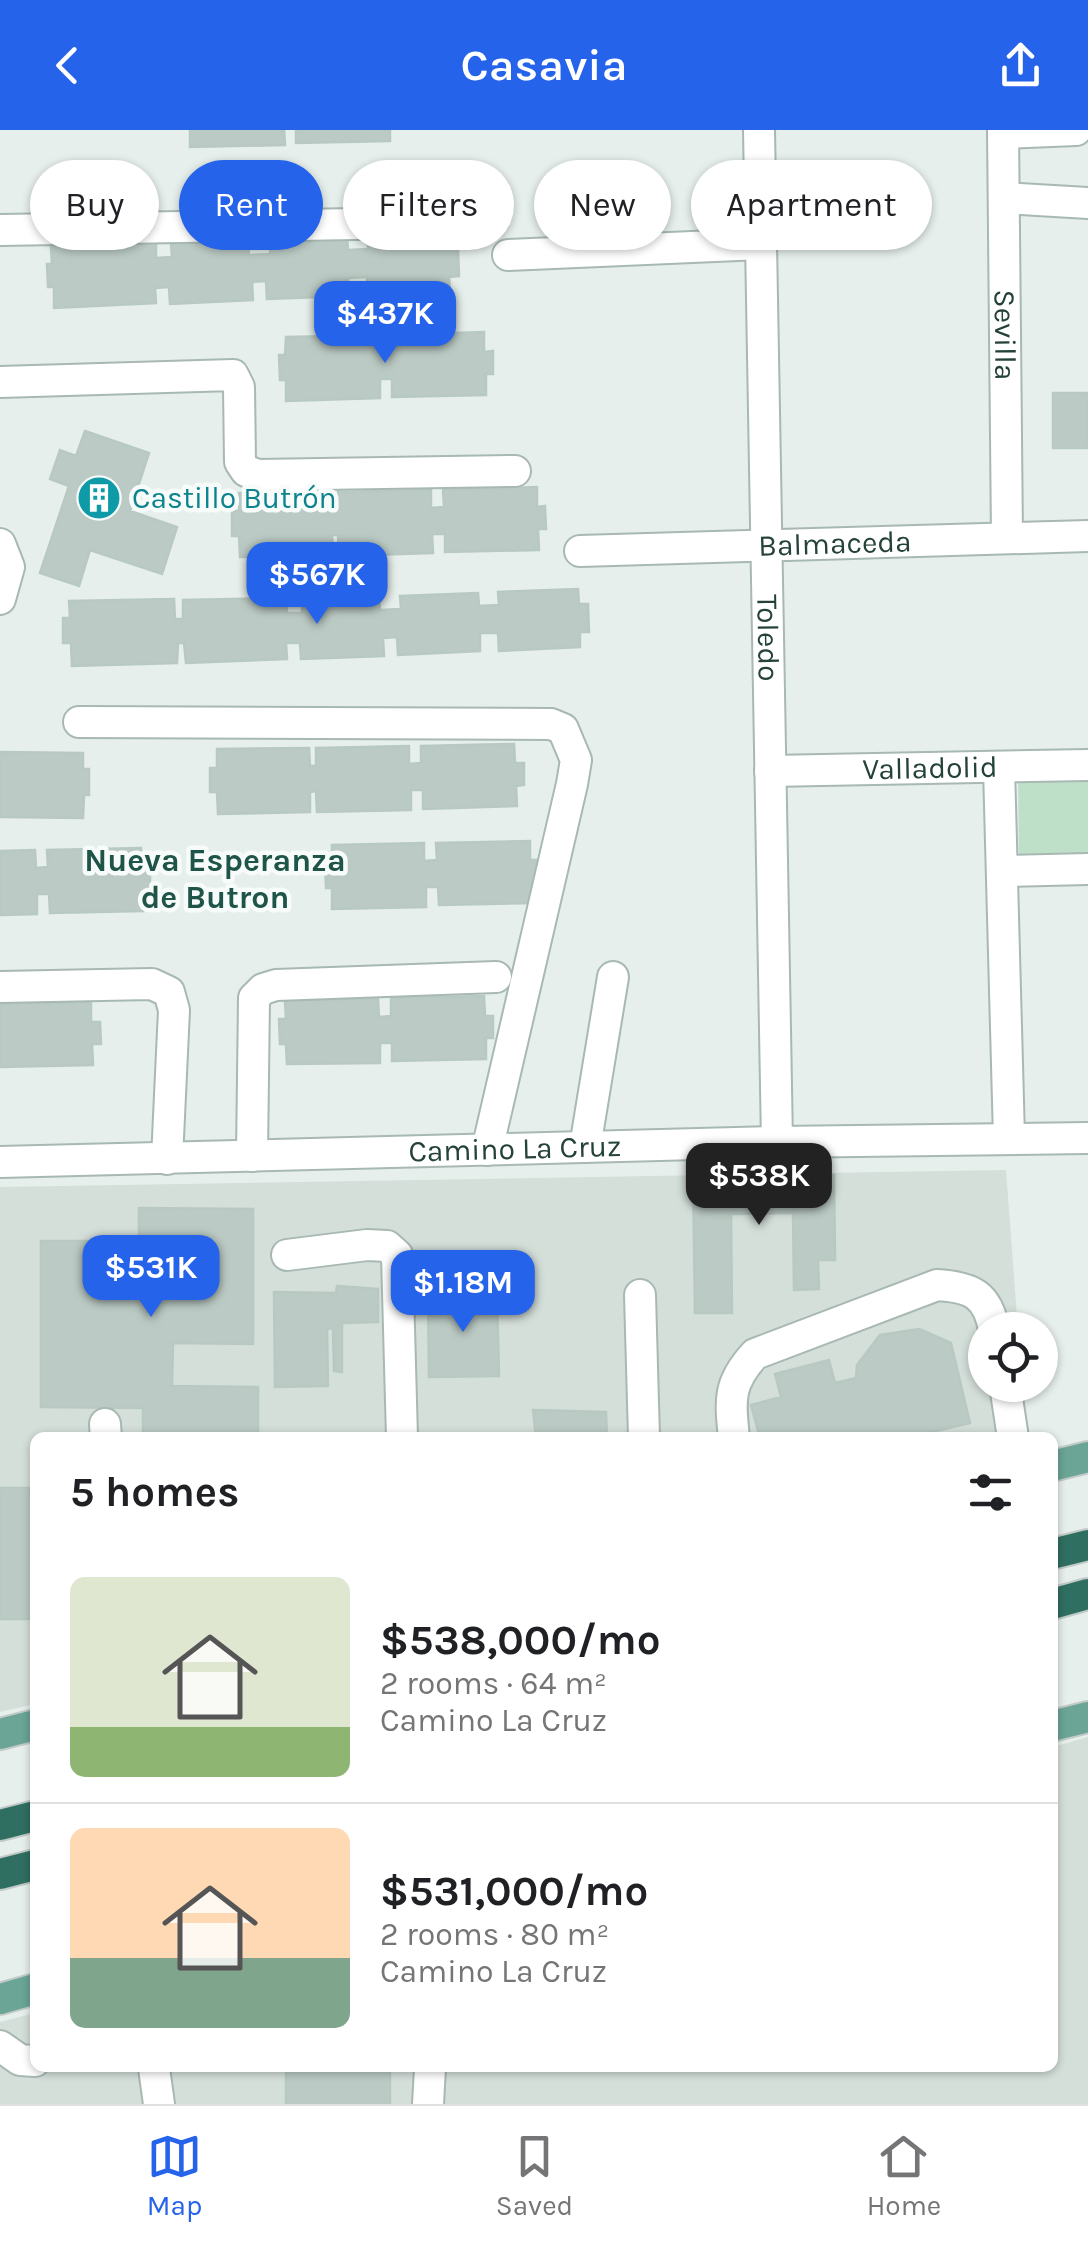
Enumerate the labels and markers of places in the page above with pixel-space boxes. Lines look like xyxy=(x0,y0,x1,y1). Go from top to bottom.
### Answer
pin: $437K xyxy=(315,281,455,366)
building icon: Castillo Butrón xyxy=(76,475,122,521)
place label: Castillo Butrón xyxy=(132,480,337,516)
pin: $567K xyxy=(247,542,387,627)
pin: $538K xyxy=(689,1143,829,1228)
pin: $531K xyxy=(81,1235,221,1320)
pin: $1.18M xyxy=(382,1250,544,1335)

